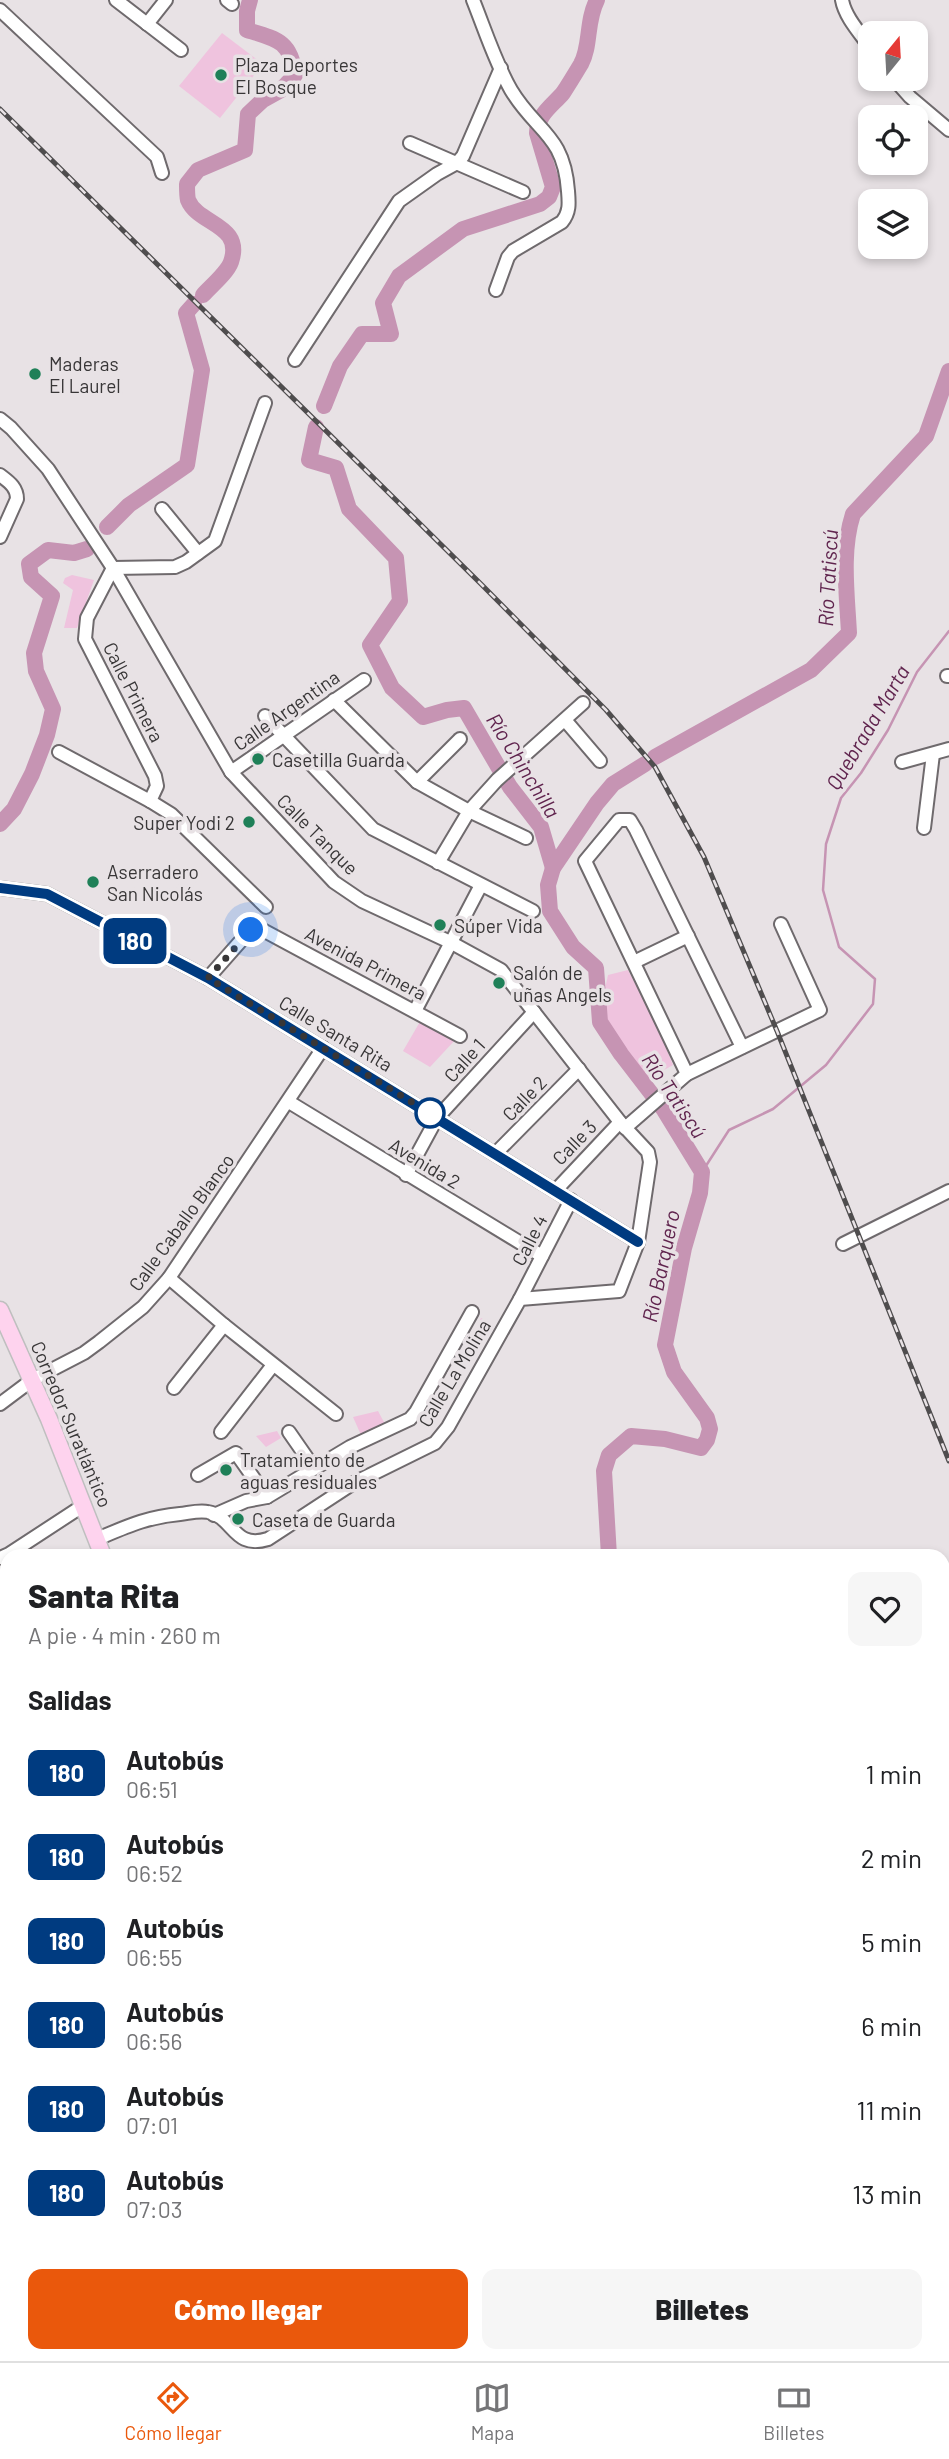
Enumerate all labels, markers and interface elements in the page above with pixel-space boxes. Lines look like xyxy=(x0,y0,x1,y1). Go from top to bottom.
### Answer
north arrow xyxy=(858,21,928,91)
map controls xyxy=(858,21,928,259)
place label: Plaza Deportes El Bosque xyxy=(235,53,358,98)
marker: Plaza Deportes El Bosque xyxy=(213,67,229,83)
button: locate xyxy=(858,105,928,175)
button: layers xyxy=(858,189,928,259)
place label: Maderas El Laurel xyxy=(49,352,121,397)
marker: Maderas El Laurel xyxy=(27,366,43,382)
water label: Río Tatiscú xyxy=(812,529,842,627)
street label: Calle Primera xyxy=(99,638,169,746)
water label: Quebrada Marta xyxy=(820,660,914,794)
street label: Calle Argentina xyxy=(229,665,343,755)
water label: Río Chinchilla xyxy=(482,708,566,822)
place label: Casetilla Guarda xyxy=(272,748,405,771)
marker: Casetilla Guarda xyxy=(250,751,266,767)
street label: Calle Tanque xyxy=(273,789,363,879)
place label: Super Yodi 2 xyxy=(133,811,235,834)
marker: Super Yodi 2 xyxy=(241,814,257,830)
place label: Aserradero San Nicolás xyxy=(107,860,203,905)
marker: Aserradero San Nicolás xyxy=(85,874,101,890)
your location xyxy=(233,912,268,947)
place label: Súper Vida xyxy=(454,914,543,937)
marker: Súper Vida xyxy=(432,917,448,933)
line badge: 180 xyxy=(95,918,175,964)
street label: Avenida Primera xyxy=(301,921,431,1005)
text: 180 xyxy=(117,926,153,955)
place label: Salón de uñas Angels xyxy=(513,961,612,1006)
marker: Salón de uñas Angels xyxy=(491,975,507,991)
street label: Calle Santa Rita xyxy=(275,990,397,1076)
street label: Calle 1 xyxy=(439,1034,489,1086)
water label: Río Tatiscú xyxy=(637,1048,713,1142)
street label: Calle 2 xyxy=(497,1071,551,1125)
unlabelled marker xyxy=(415,1098,445,1128)
street label: Calle 3 xyxy=(547,1115,601,1169)
street label: Avenida 2 xyxy=(385,1133,465,1193)
street label: Calle Caballo Blanco xyxy=(123,1149,239,1295)
water label: Río Barquero xyxy=(636,1208,684,1324)
street label: Calle 4 xyxy=(506,1211,552,1269)
street label: Calle La Molina xyxy=(413,1315,495,1431)
street label: Corredor Suratlántico xyxy=(27,1338,117,1510)
place label: Tratamiento de aguas residuales xyxy=(240,1448,377,1493)
marker: Tratamiento de aguas residuales xyxy=(218,1462,234,1478)
place label: Caseta de Guarda xyxy=(252,1508,395,1531)
marker: Caseta de Guarda xyxy=(230,1511,246,1527)
button: heart xyxy=(848,1572,922,1646)
text: Santa Rita xyxy=(28,1575,179,1615)
text: A pie · 4 min · 260 m xyxy=(28,1621,221,1649)
text: Salidas xyxy=(28,1684,112,1715)
text: Autobús xyxy=(126,1744,224,1775)
text: 180 xyxy=(49,1758,84,1787)
text: 1 min xyxy=(866,1758,922,1789)
text: 06:51 xyxy=(126,1775,178,1803)
text: Autobús xyxy=(126,1828,224,1859)
text: 180 xyxy=(49,1842,84,1871)
text: 2 min xyxy=(861,1842,922,1873)
text: 06:52 xyxy=(126,1859,183,1887)
text: Autobús xyxy=(126,1912,224,1943)
text: 180 xyxy=(49,1926,84,1955)
text: 5 min xyxy=(861,1926,922,1957)
text: 06:55 xyxy=(126,1943,182,1971)
text: Autobús xyxy=(126,1996,224,2027)
text: 180 xyxy=(49,2010,84,2039)
text: 6 min xyxy=(861,2010,922,2041)
text: 06:56 xyxy=(126,2027,182,2055)
text: Autobús xyxy=(126,2080,224,2111)
text: 180 xyxy=(49,2094,84,2123)
text: 11 min xyxy=(856,2094,922,2125)
text: 07:01 xyxy=(126,2111,178,2139)
text: Autobús xyxy=(126,2164,224,2195)
text: 180 xyxy=(49,2178,84,2207)
text: 13 min xyxy=(852,2178,922,2209)
text: 07:03 xyxy=(126,2195,183,2223)
button: Cómo llegar xyxy=(28,2269,468,2349)
button: Billetes xyxy=(482,2269,922,2349)
tab: Cómo llegar xyxy=(125,2379,222,2444)
tab: Mapa xyxy=(471,2379,514,2444)
tab: Billetes xyxy=(763,2379,824,2444)

